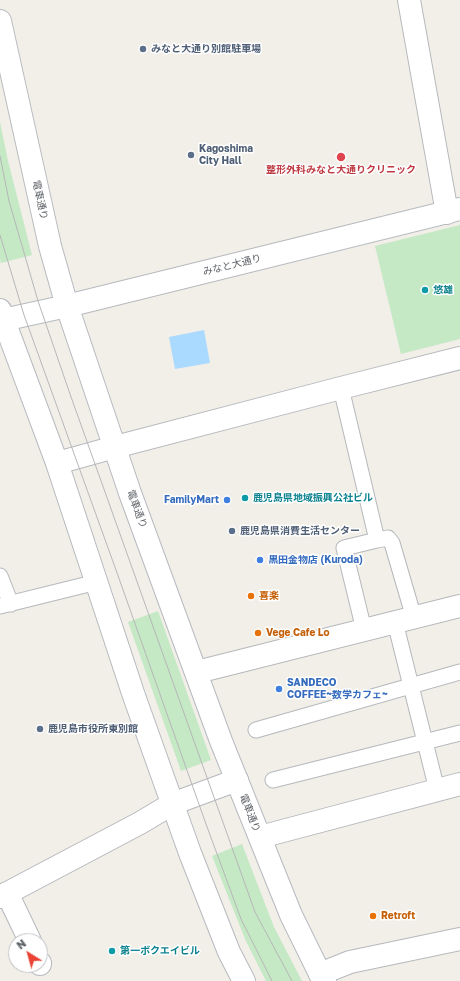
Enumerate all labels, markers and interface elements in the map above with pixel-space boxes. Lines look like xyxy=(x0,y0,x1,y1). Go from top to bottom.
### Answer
place label: みなと大通り別館駐車場 xyxy=(151,43,261,55)
marker: みなと大通り別館駐車場 xyxy=(138,44,148,54)
place label: Kagoshima City Hall xyxy=(199,143,253,166)
marker: Kagoshima City Hall xyxy=(186,150,196,160)
marker: 整形外科みなと大通りクリニック xyxy=(335,151,347,163)
place label: 整形外科みなと大通りクリニック xyxy=(266,164,416,176)
street label: 電車通り xyxy=(30,179,50,221)
street label: みなと大通り xyxy=(201,252,263,278)
place label: 悠雄 xyxy=(433,284,453,296)
marker: 悠雄 xyxy=(420,285,430,295)
street label: 電車通り xyxy=(125,488,149,530)
place label: 鹿児島県地域振興公社ビル xyxy=(253,492,373,504)
marker: 鹿児島県地域振興公社ビル xyxy=(240,493,250,503)
place label: FamilyMart xyxy=(164,494,219,506)
marker: FamilyMart xyxy=(222,495,232,505)
place label: 鹿児島県消費生活センター xyxy=(240,525,360,537)
marker: 鹿児島県消費生活センター xyxy=(227,526,237,536)
place label: 黒田金物店 (Kuroda) xyxy=(268,554,363,566)
marker: 黒田金物店 (Kuroda) xyxy=(255,555,265,565)
place label: 喜楽 xyxy=(259,590,279,602)
marker: 喜楽 xyxy=(246,591,256,601)
place label: Vege Cafe Lo xyxy=(266,627,330,639)
marker: Vege Cafe Lo xyxy=(253,628,263,638)
place label: SANDECO COFFEE~数学カフェ~ xyxy=(287,677,388,700)
marker: SANDECO COFFEE~数学カフェ~ xyxy=(274,684,284,694)
place label: 鹿児島市役所東別館 xyxy=(48,723,138,735)
marker: 鹿児島市役所東別館 xyxy=(35,724,45,734)
street label: 電車通り xyxy=(237,792,263,834)
place label: Retroft xyxy=(381,910,415,922)
marker: Retroft xyxy=(368,911,378,921)
north arrow xyxy=(8,933,48,973)
text: N xyxy=(14,936,28,952)
place label: 第一ボクエイビル xyxy=(120,945,200,957)
marker: 第一ボクエイビル xyxy=(107,946,117,956)

